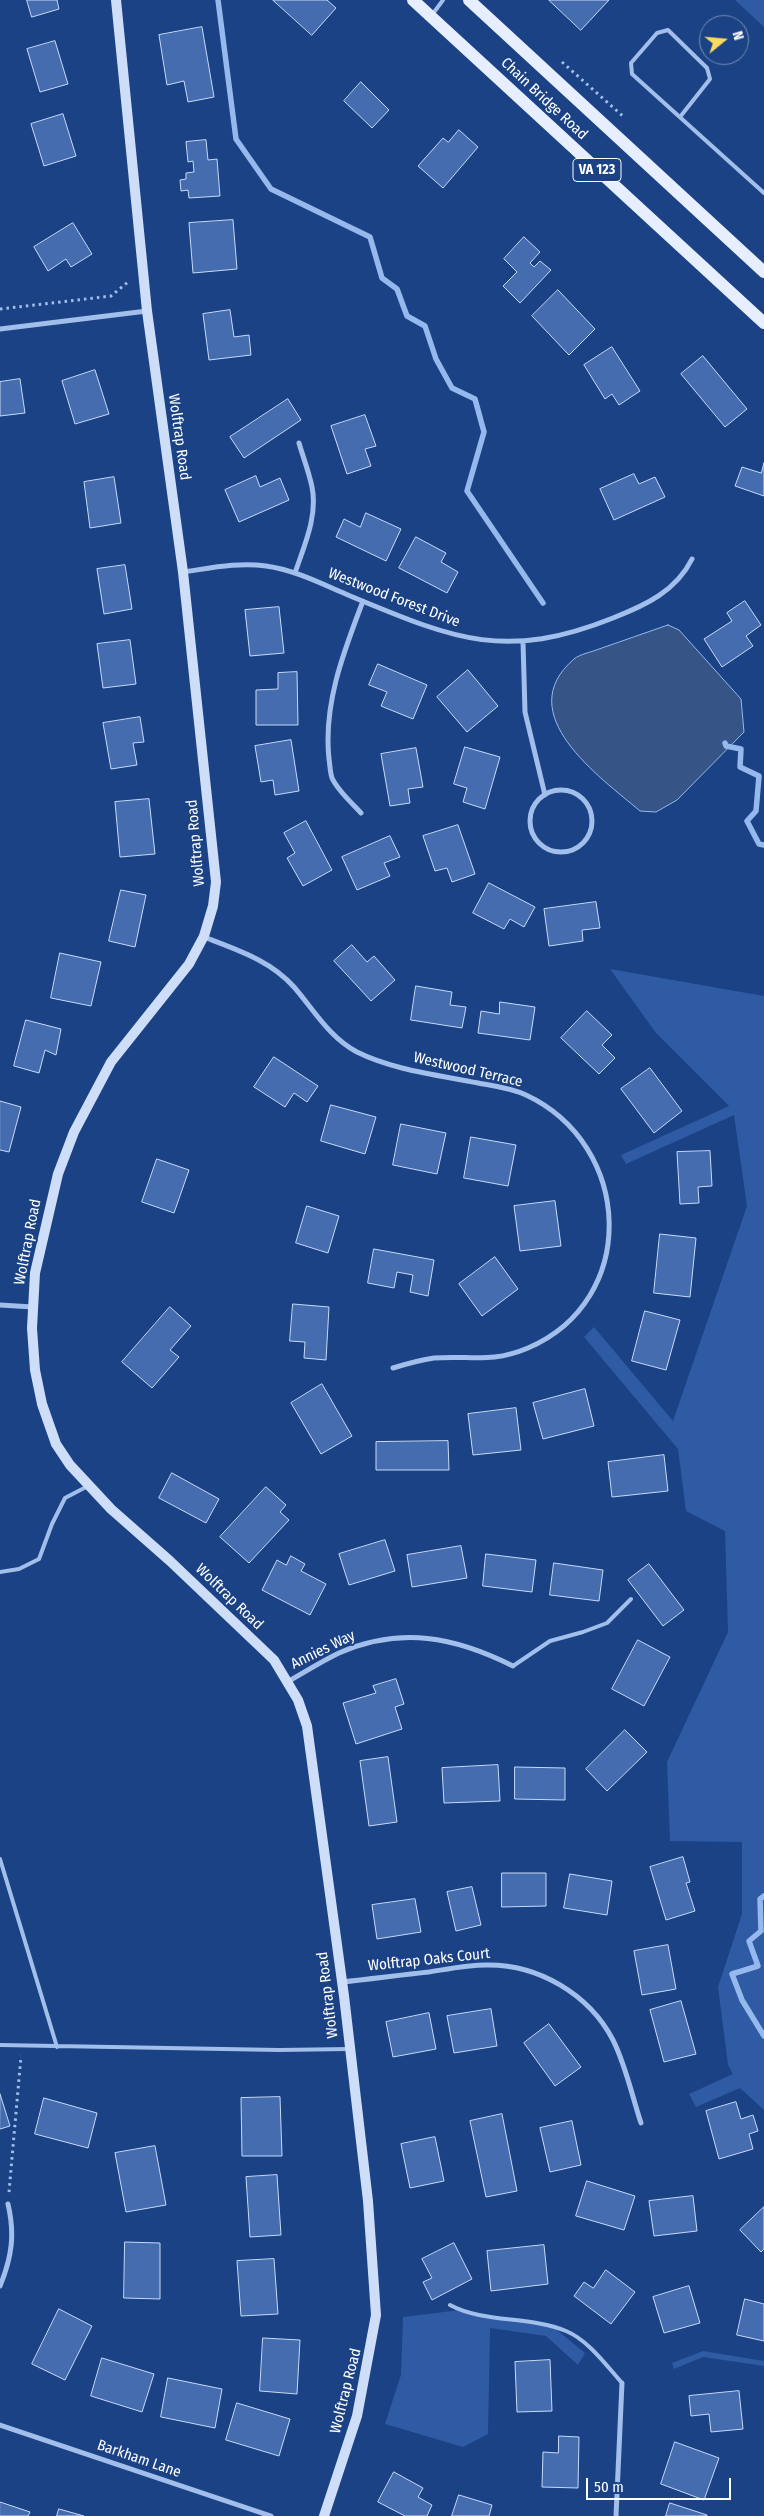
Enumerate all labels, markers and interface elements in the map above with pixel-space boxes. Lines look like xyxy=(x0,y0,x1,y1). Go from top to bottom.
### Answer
north arrow xyxy=(699,15,749,65)
text: N xyxy=(729,29,747,42)
street label: Chain Bridge Road xyxy=(497,54,591,144)
road number: VA 123 xyxy=(573,158,621,182)
street label: Wolftrap Road xyxy=(164,393,194,481)
street label: Westwood Forest Drive xyxy=(326,565,462,631)
street label: Wolftrap Road xyxy=(183,799,209,887)
street label: Westwood Terrace xyxy=(412,1049,524,1091)
street label: Wolftrap Road xyxy=(11,1198,45,1286)
street label: Wolftrap Road xyxy=(191,1560,267,1634)
street label: Annies Way xyxy=(288,1627,358,1673)
street label: Wolftrap Oaks Court xyxy=(367,1945,491,1975)
street label: Wolftrap Road xyxy=(314,1951,342,2039)
street label: Wolftrap Road xyxy=(327,2347,365,2435)
street label: Barkham Lane xyxy=(95,2436,183,2482)
scale bar xyxy=(589,2468,734,2500)
text: 50 m xyxy=(594,2478,624,2496)

